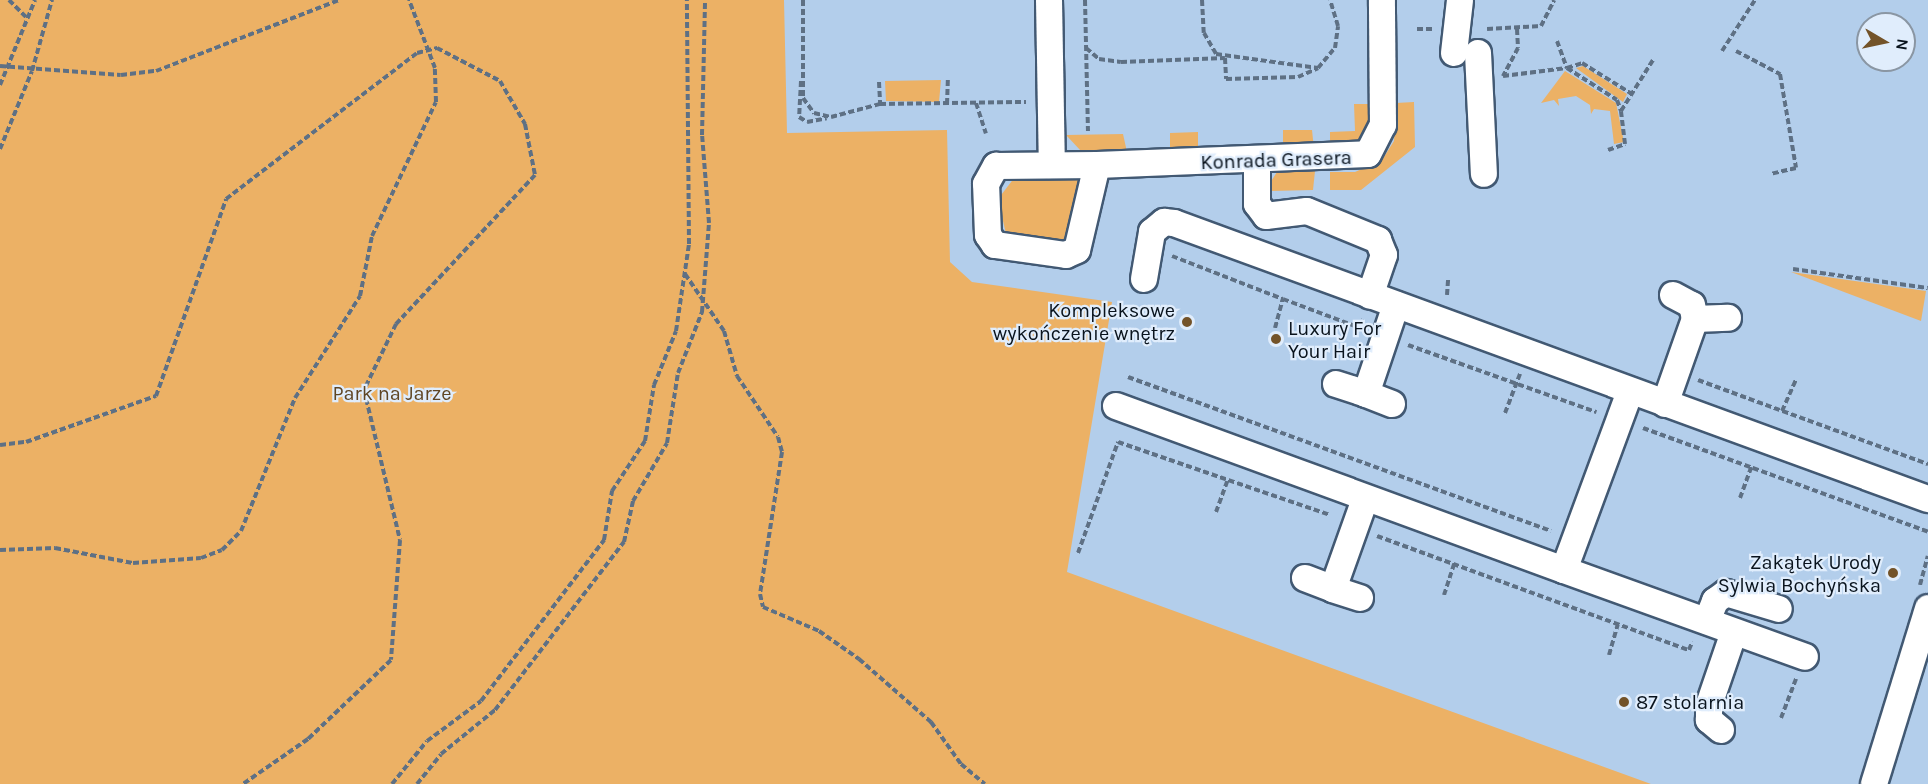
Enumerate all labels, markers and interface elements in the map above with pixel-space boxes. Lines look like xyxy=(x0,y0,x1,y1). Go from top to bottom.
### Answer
north arrow xyxy=(1856,12,1916,72)
text: N xyxy=(1892,37,1913,52)
street label: Konrada Grasera xyxy=(1200,145,1352,175)
place label: Kompleksowe wykończenie wnętrz xyxy=(993,298,1175,345)
marker: Kompleksowe wykończenie wnętrz xyxy=(1180,315,1194,329)
place label: Luxury For Your Hair xyxy=(1288,316,1381,363)
marker: Luxury For Your Hair xyxy=(1269,332,1283,346)
park label: Park na Jarze xyxy=(332,381,452,405)
place label: Zakątek Urody Sylwia Bochyńska xyxy=(1718,550,1881,597)
marker: Zakątek Urody Sylwia Bochyńska xyxy=(1886,566,1900,580)
place label: 87 stolarnia xyxy=(1636,690,1744,714)
marker: 87 stolarnia xyxy=(1617,695,1631,709)

